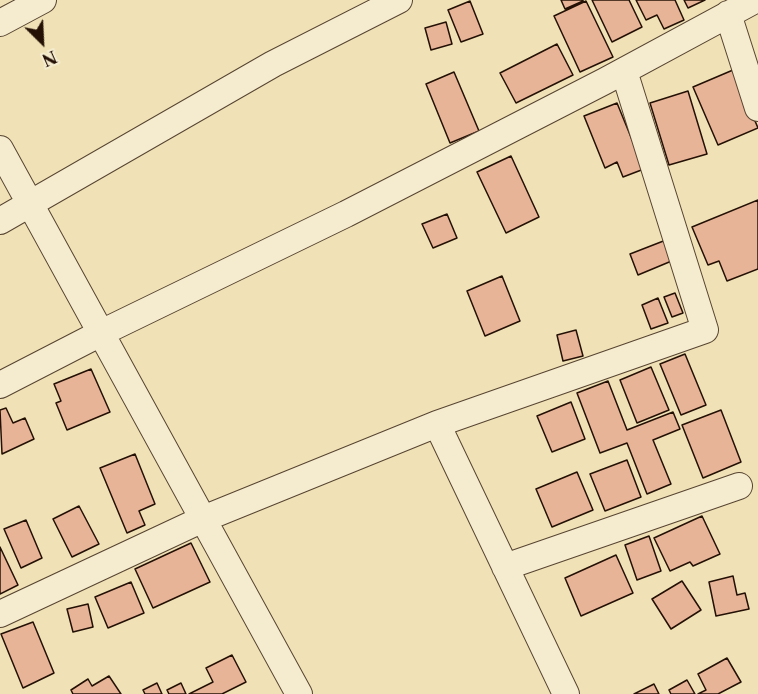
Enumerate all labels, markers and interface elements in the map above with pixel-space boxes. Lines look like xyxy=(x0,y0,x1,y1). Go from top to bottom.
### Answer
north arrow xyxy=(12,12,72,72)
text: N xyxy=(39,46,60,70)

